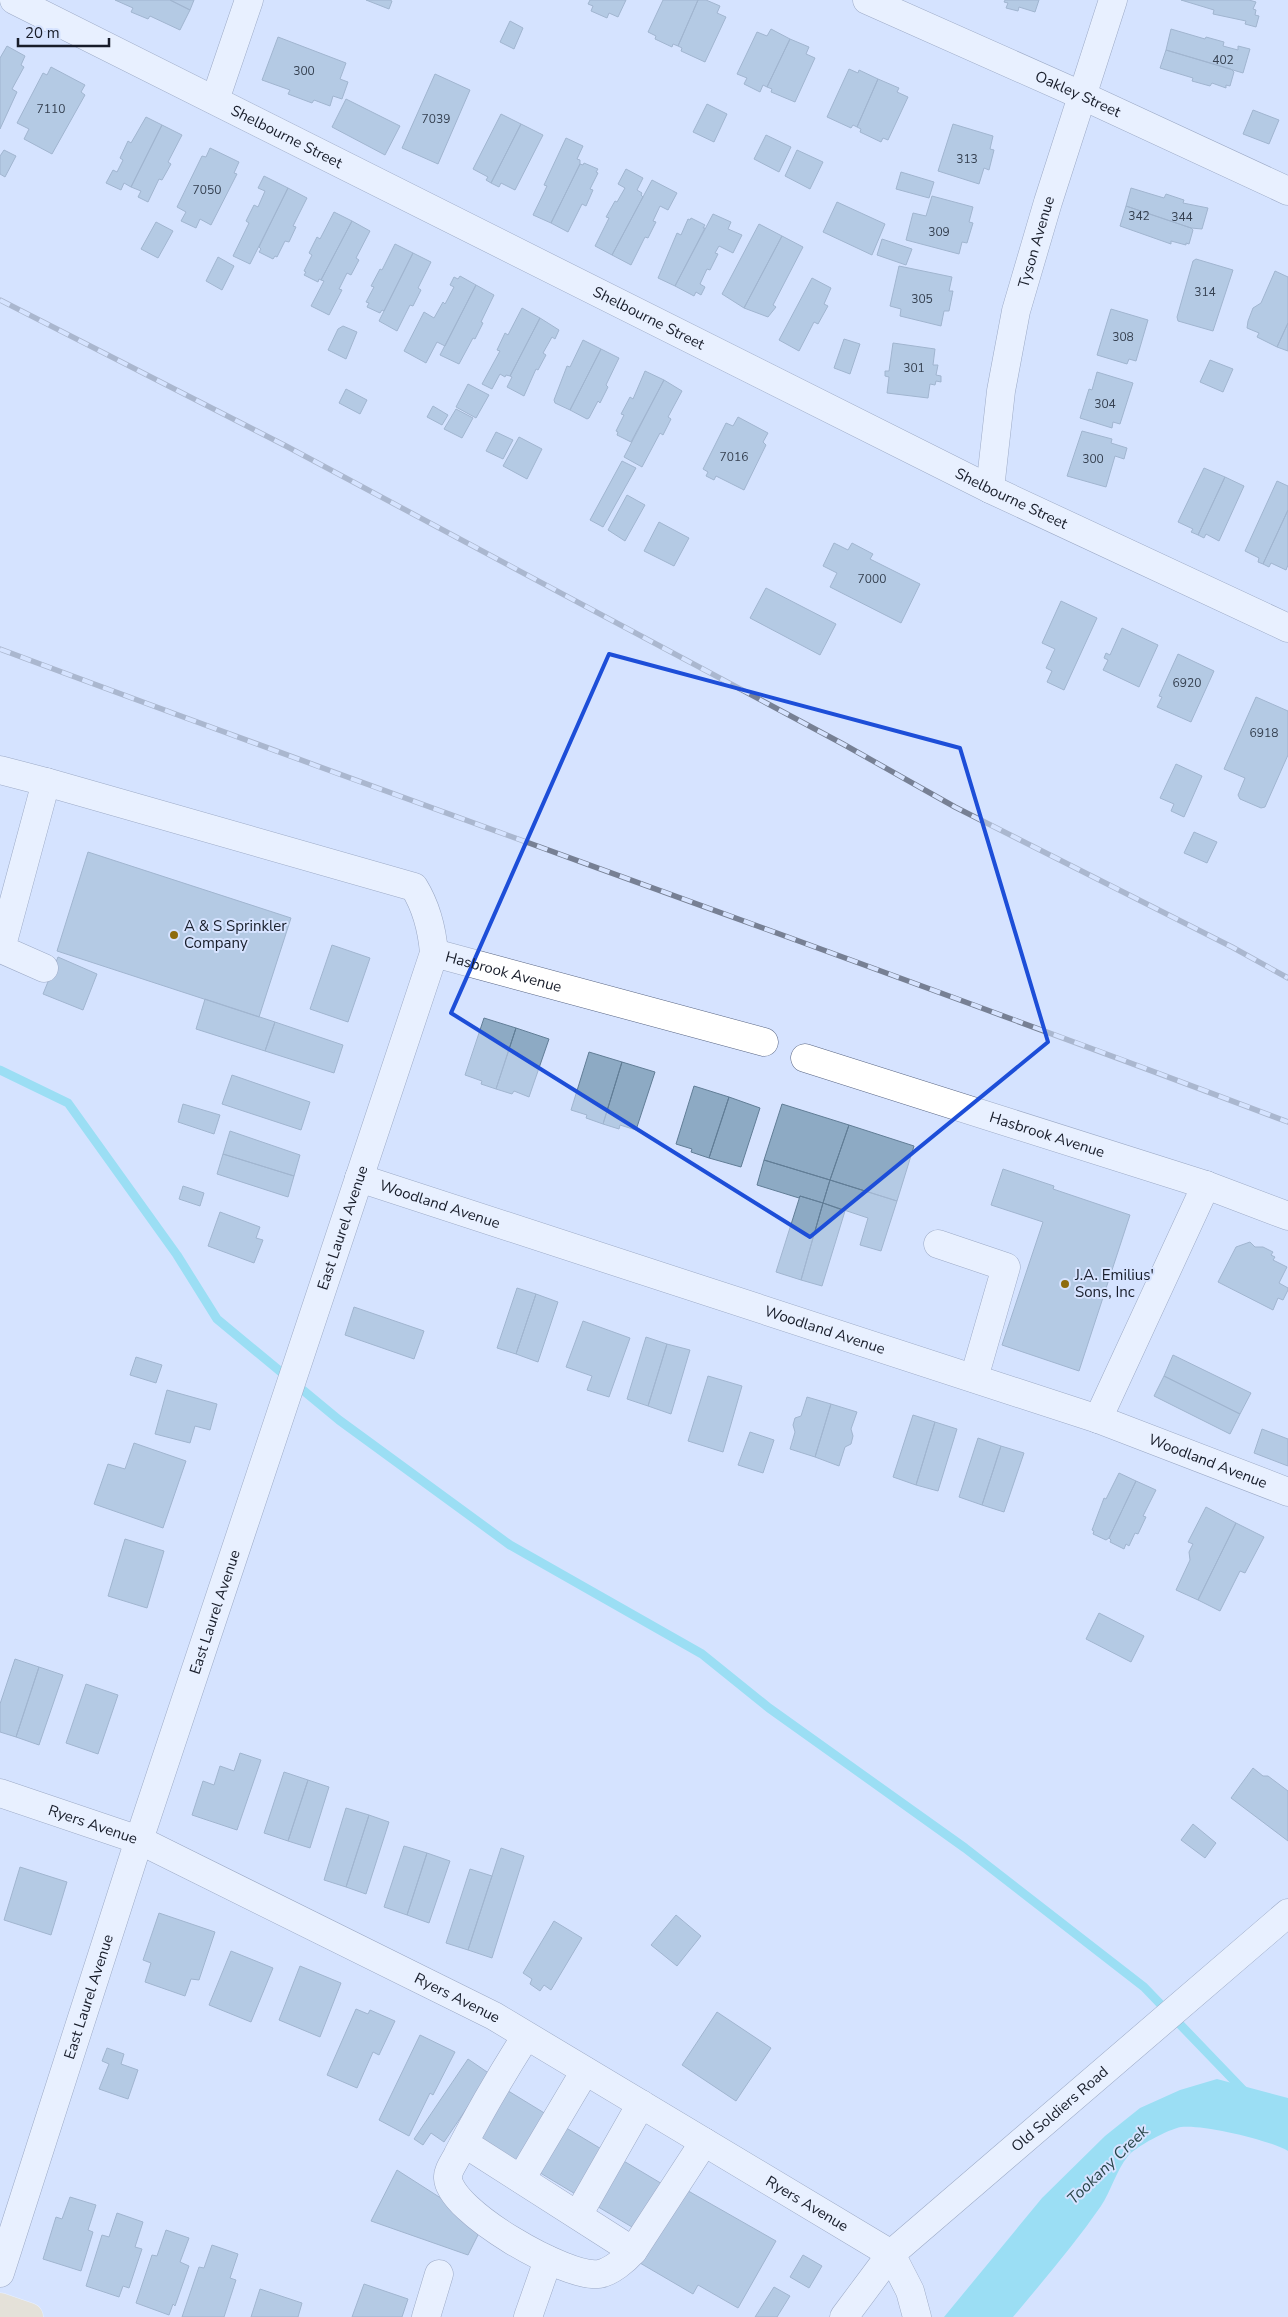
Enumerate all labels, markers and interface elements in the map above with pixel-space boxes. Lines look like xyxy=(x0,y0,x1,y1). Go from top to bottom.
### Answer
scale bar xyxy=(18,15,109,47)
text: 20 m xyxy=(25,23,60,43)
house number: 402 xyxy=(1212,52,1234,68)
house number: 300 xyxy=(293,63,315,79)
street label: Oakley Street xyxy=(1032,66,1125,122)
street label: Shelbourne Street xyxy=(227,100,347,173)
house number: 7110 xyxy=(37,101,65,117)
house number: 7039 xyxy=(422,111,450,127)
house number: 313 xyxy=(956,151,978,167)
house number: 7050 xyxy=(193,182,221,198)
street label: Tyson Avenue xyxy=(1013,193,1059,290)
house number: 342 xyxy=(1128,208,1150,224)
house number: 344 xyxy=(1171,209,1193,225)
house number: 309 xyxy=(928,224,950,240)
street label: Shelbourne Street xyxy=(590,282,709,355)
house number: 314 xyxy=(1194,284,1216,300)
house number: 305 xyxy=(911,291,933,307)
house number: 308 xyxy=(1112,329,1134,345)
house number: 301 xyxy=(903,360,925,376)
house number: 304 xyxy=(1094,396,1116,412)
house number: 7016 xyxy=(720,449,748,465)
house number: 300 xyxy=(1082,451,1104,467)
street label: Shelbourne Street xyxy=(952,463,1072,534)
house number: 7000 xyxy=(858,571,886,587)
house number: 6920 xyxy=(1173,675,1201,691)
house number: 6918 xyxy=(1250,725,1278,741)
place label: A & S Sprinkler Company xyxy=(184,916,287,953)
marker: A & S Sprinkler Company xyxy=(168,929,180,941)
street label: Hasbrook Avenue xyxy=(443,946,564,997)
street label: Hasbrook Avenue xyxy=(987,1107,1107,1162)
street label: East Laurel Avenue xyxy=(313,1163,373,1293)
street label: Woodland Avenue xyxy=(377,1175,503,1233)
place label: J.A. Emilius' Sons, Inc xyxy=(1074,1265,1154,1302)
marker: J.A. Emilius' Sons, Inc xyxy=(1059,1278,1071,1290)
street label: Woodland Avenue xyxy=(762,1301,888,1359)
street label: Woodland Avenue xyxy=(1146,1429,1270,1493)
street label: East Laurel Avenue xyxy=(185,1547,245,1677)
street label: Ryers Avenue xyxy=(46,1800,140,1849)
street label: East Laurel Avenue xyxy=(59,1932,118,2062)
street label: Ryers Avenue xyxy=(411,1968,504,2027)
street label: Old Soldiers Road xyxy=(1007,2062,1112,2156)
water label: Tookany Creek xyxy=(1062,2120,1154,2210)
street label: Ryers Avenue xyxy=(762,2171,852,2236)

